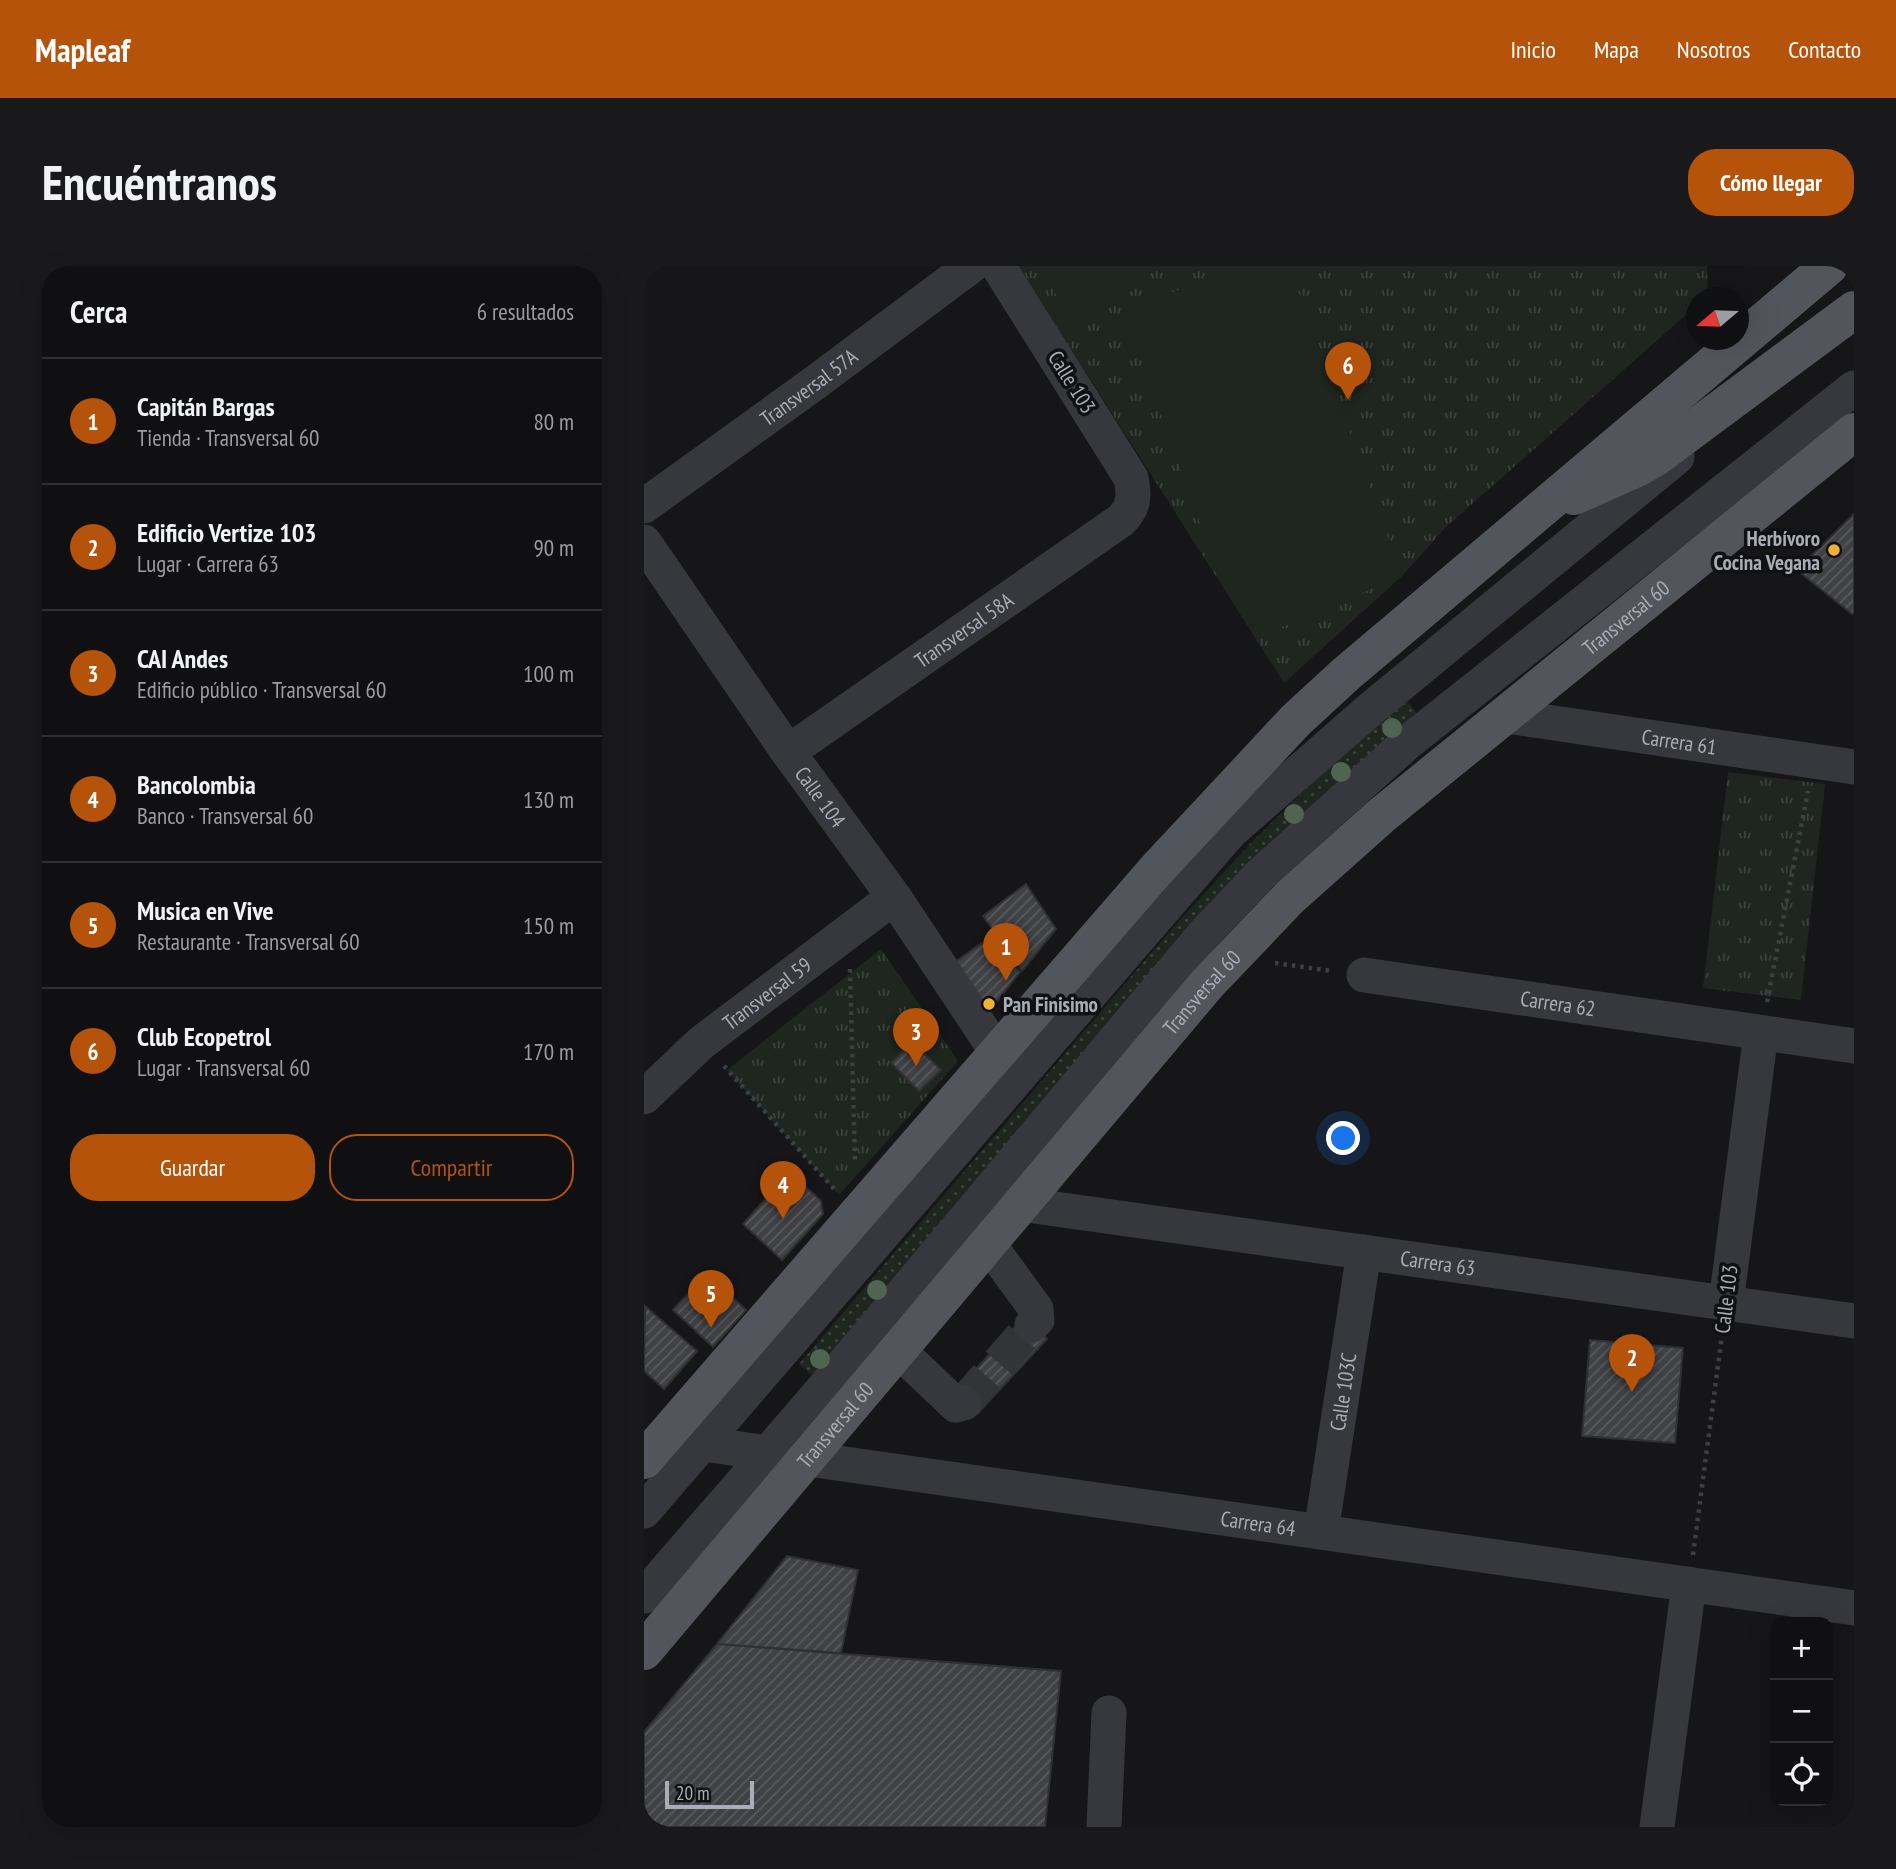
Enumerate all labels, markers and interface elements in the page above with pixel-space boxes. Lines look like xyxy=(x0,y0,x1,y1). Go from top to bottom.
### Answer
text: Mapleaf xyxy=(35,28,130,71)
text: Inicio xyxy=(1510,34,1556,65)
text: Mapa xyxy=(1594,34,1639,65)
text: Nosotros xyxy=(1677,34,1750,65)
text: Contacto xyxy=(1788,34,1861,65)
button: Cómo llegar xyxy=(1688,149,1854,216)
text: Encuéntranos xyxy=(42,150,277,214)
north arrow xyxy=(1686,287,1749,350)
text: Cerca xyxy=(70,292,127,331)
text: 6 resultados xyxy=(477,297,574,326)
street label: Transversal 57A xyxy=(754,342,863,432)
pin: 6 xyxy=(1325,342,1371,400)
street label: Calle 103 xyxy=(1042,346,1102,418)
text: Capitán Bargas xyxy=(137,390,275,423)
text: 1 xyxy=(88,407,99,436)
text: 80 m xyxy=(533,407,574,436)
text: Tienda · Transversal 60 xyxy=(137,423,319,452)
text: Edificio Vertize 103 xyxy=(137,516,317,549)
place label: Herbívoro Cocina Vegana xyxy=(1713,525,1820,576)
text: 2 xyxy=(88,533,99,562)
text: 90 m xyxy=(533,533,574,562)
marker: Herbívoro Cocina Vegana xyxy=(1826,542,1842,558)
text: Lugar · Carrera 63 xyxy=(137,549,279,578)
street label: Transversal 60 xyxy=(1576,574,1675,661)
street label: Transversal 58A xyxy=(909,586,1018,674)
text: CAI Andes xyxy=(137,642,228,675)
text: 3 xyxy=(88,659,99,688)
text: 100 m xyxy=(523,659,574,688)
text: Edificio público · Transversal 60 xyxy=(137,675,386,704)
street label: Carrera 61 xyxy=(1640,723,1718,760)
street label: Calle 104 xyxy=(789,761,852,833)
text: Bancolombia xyxy=(137,768,256,801)
text: 4 xyxy=(88,785,99,814)
text: 130 m xyxy=(523,785,574,814)
text: Banco · Transversal 60 xyxy=(137,801,313,830)
text: Musica en Vive xyxy=(137,894,274,927)
text: 5 xyxy=(88,911,99,940)
text: 150 m xyxy=(523,911,574,940)
pin: 1 xyxy=(983,923,1029,981)
text: Restaurante · Transversal 60 xyxy=(137,927,360,956)
street label: Transversal 60 xyxy=(1157,944,1246,1040)
street label: Transversal 59 xyxy=(717,951,817,1036)
street label: Carrera 62 xyxy=(1519,984,1597,1022)
place label: Pan Finisimo xyxy=(1003,991,1098,1018)
marker: Pan Finisimo xyxy=(981,996,997,1012)
pin: 3 xyxy=(893,1008,939,1066)
text: Club Ecopetrol xyxy=(137,1020,271,1053)
text: 6 xyxy=(88,1037,99,1066)
text: 170 m xyxy=(523,1037,574,1066)
text: Lugar · Transversal 60 xyxy=(137,1053,310,1082)
your location xyxy=(1326,1121,1360,1155)
button: Guardar xyxy=(70,1134,315,1201)
button: Compartir xyxy=(329,1134,574,1201)
pin: 4 xyxy=(760,1161,806,1219)
street label: Carrera 63 xyxy=(1399,1244,1477,1281)
street label: Calle 103 xyxy=(1708,1263,1744,1335)
pin: 5 xyxy=(688,1270,734,1328)
pin: 2 xyxy=(1609,1334,1655,1392)
street label: Calle 103C xyxy=(1323,1350,1362,1433)
street label: Transversal 60 xyxy=(791,1376,879,1473)
street label: Carrera 64 xyxy=(1219,1504,1298,1542)
map controls xyxy=(1770,1617,1833,1806)
button: + xyxy=(1770,1617,1833,1680)
button: − xyxy=(1770,1680,1833,1743)
button: locate xyxy=(1770,1743,1833,1806)
scale bar xyxy=(665,1778,754,1810)
text: 20 m xyxy=(676,1781,710,1805)

